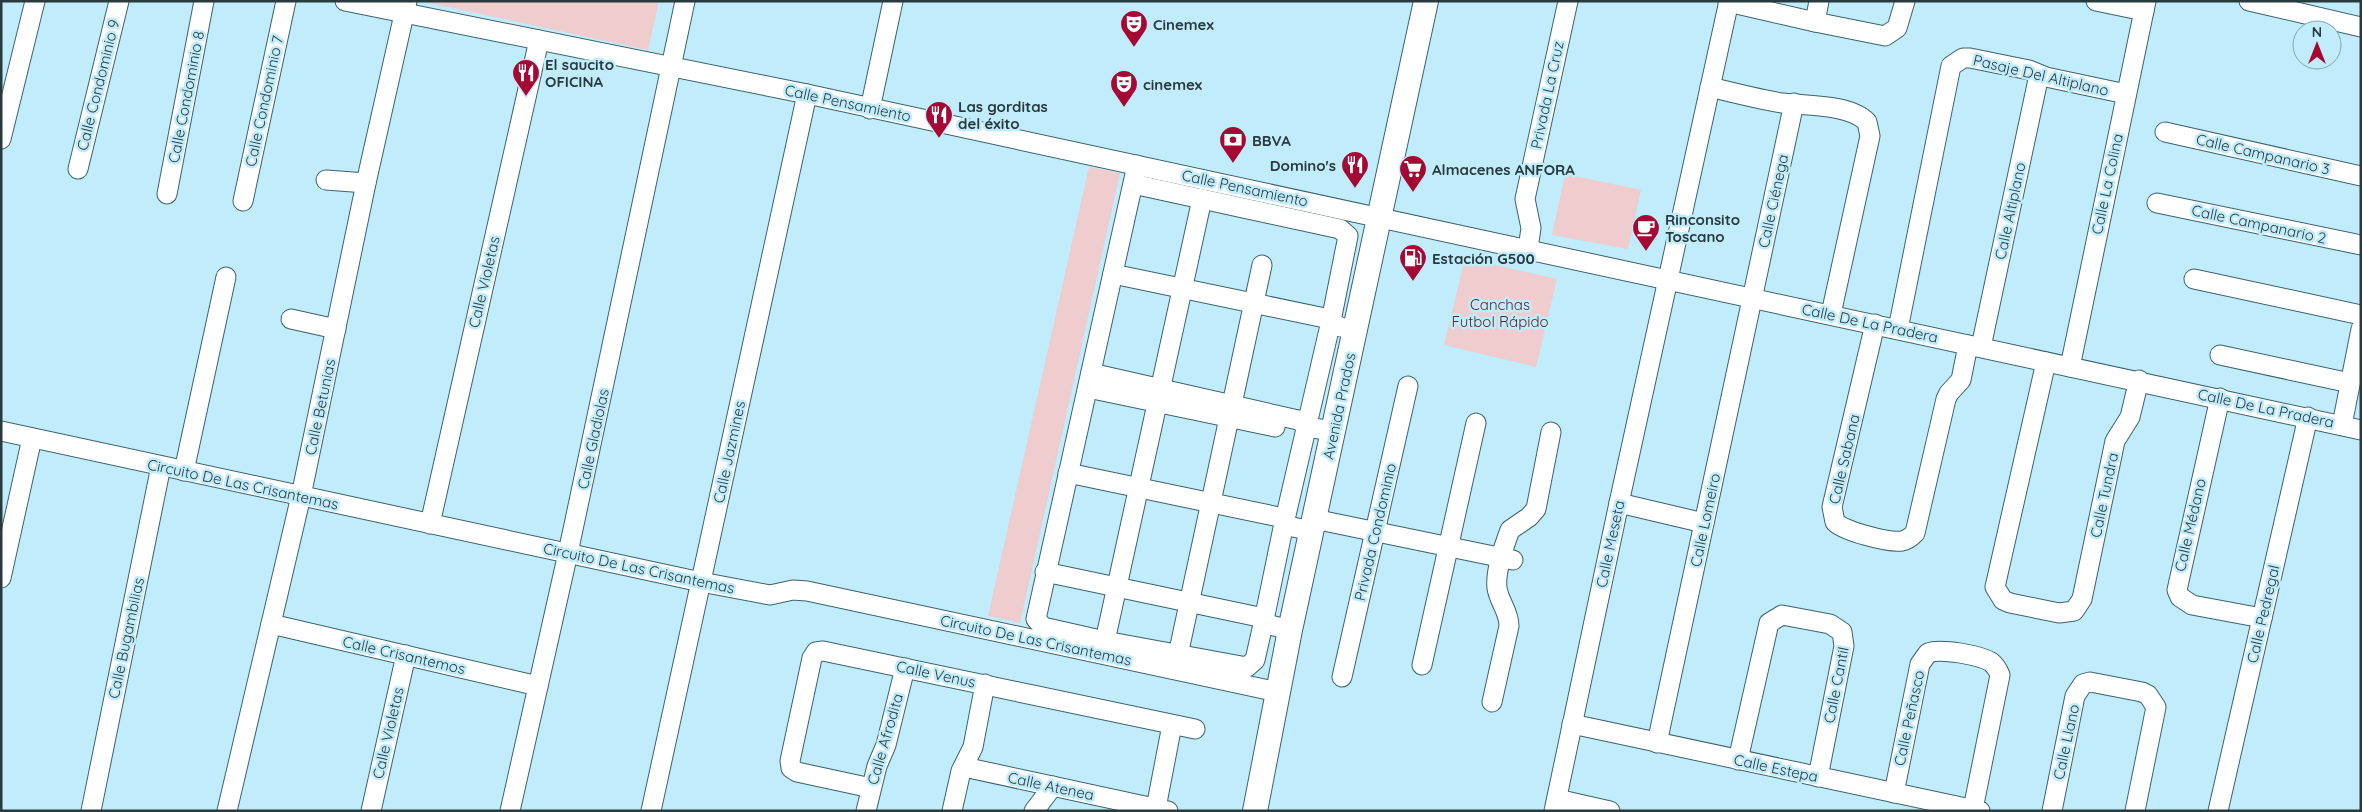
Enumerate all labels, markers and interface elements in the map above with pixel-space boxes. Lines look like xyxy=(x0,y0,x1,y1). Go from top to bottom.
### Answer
theatre icon: Cinemex xyxy=(1119,9,1149,48)
place label: Cinemex xyxy=(1153,15,1214,34)
street label: Calle Condominio 9 xyxy=(73,18,123,152)
north arrow xyxy=(2292,20,2342,70)
text: N xyxy=(2312,23,2322,41)
street label: Calle Condominio 8 xyxy=(164,29,208,165)
street label: Calle Condominio 7 xyxy=(241,33,287,168)
street label: Privada La Cruz xyxy=(1526,39,1568,151)
street label: Pasaje Del Altiplano xyxy=(1971,50,2111,100)
place label: El saucito OFICINA xyxy=(545,55,614,91)
restaurant icon: El saucito OFICINA xyxy=(511,58,541,97)
theatre icon: cinemex xyxy=(1109,69,1139,108)
place label: cinemex xyxy=(1143,75,1203,94)
street label: Calle Pensamiento xyxy=(783,80,913,126)
place label: Las gorditas del éxito xyxy=(958,97,1048,133)
restaurant icon: Las gorditas del éxito xyxy=(924,100,954,139)
bank icon: BBVA xyxy=(1218,125,1248,164)
street label: Calle Campanario 3 xyxy=(2194,129,2332,179)
place label: BBVA xyxy=(1252,131,1291,150)
street label: Calle La Colina xyxy=(2087,132,2127,236)
restaurant icon: Domino's xyxy=(1340,150,1370,189)
street label: Calle Ciénega xyxy=(1754,152,1792,250)
supermarket icon: Almacenes ANFORA xyxy=(1398,154,1428,193)
place label: Domino's xyxy=(1270,156,1336,175)
place label: Almacenes ANFORA xyxy=(1432,160,1575,179)
street label: Calle Altiplano xyxy=(1990,161,2030,261)
street label: Calle Pensamiento xyxy=(1180,165,1310,211)
street label: Calle Campanario 2 xyxy=(2190,200,2328,248)
place label: Rinconsito Toscano xyxy=(1665,210,1740,246)
cafe icon: Rinconsito Toscano xyxy=(1631,213,1661,252)
street label: Calle Violetas xyxy=(464,234,504,330)
fuel station icon: Estación G500 xyxy=(1398,243,1428,282)
place label: Estación G500 xyxy=(1432,249,1535,268)
park label: Canchas Futbol Rápido xyxy=(1451,295,1549,331)
street label: Calle De La Pradera xyxy=(1800,299,1940,347)
street label: Avenida Prados xyxy=(1318,351,1360,461)
street label: Calle Betunias xyxy=(301,357,339,457)
street label: Calle De La Pradera xyxy=(2196,384,2336,432)
street label: Calle Gladiolas xyxy=(573,387,613,491)
street label: Calle Jazmines xyxy=(709,399,749,505)
street label: Calle Sabana xyxy=(1824,412,1864,506)
street label: Calle Tundra xyxy=(2086,451,2122,539)
street label: Circuito De Las Crisantemas xyxy=(146,454,340,514)
street label: Privada Condominio xyxy=(1350,461,1400,603)
street label: Calle Lomeiro xyxy=(1686,472,1724,568)
street label: Calle Médano xyxy=(2170,477,2210,573)
street label: Calle Meseta xyxy=(1591,499,1629,589)
street label: Circuito De Las Crisantemas xyxy=(542,538,736,598)
street label: Calle Pedregal xyxy=(2242,563,2284,665)
street label: Calle Bugambilias xyxy=(104,576,148,700)
street label: Circuito De Las Crisantemas xyxy=(939,610,1133,670)
street label: Calle Crisantemos xyxy=(341,632,467,678)
street label: Calle Cantil xyxy=(1819,645,1853,725)
street label: Calle Venus xyxy=(895,656,977,692)
street label: Calle Peñasco xyxy=(1890,669,1928,767)
street label: Calle Violetas xyxy=(368,685,408,781)
street label: Calle Afrodita xyxy=(863,691,907,787)
street label: Calle Llano xyxy=(2049,703,2083,781)
street label: Calle Estepa xyxy=(1732,750,1820,786)
street label: Calle Atenea xyxy=(1006,768,1096,804)

